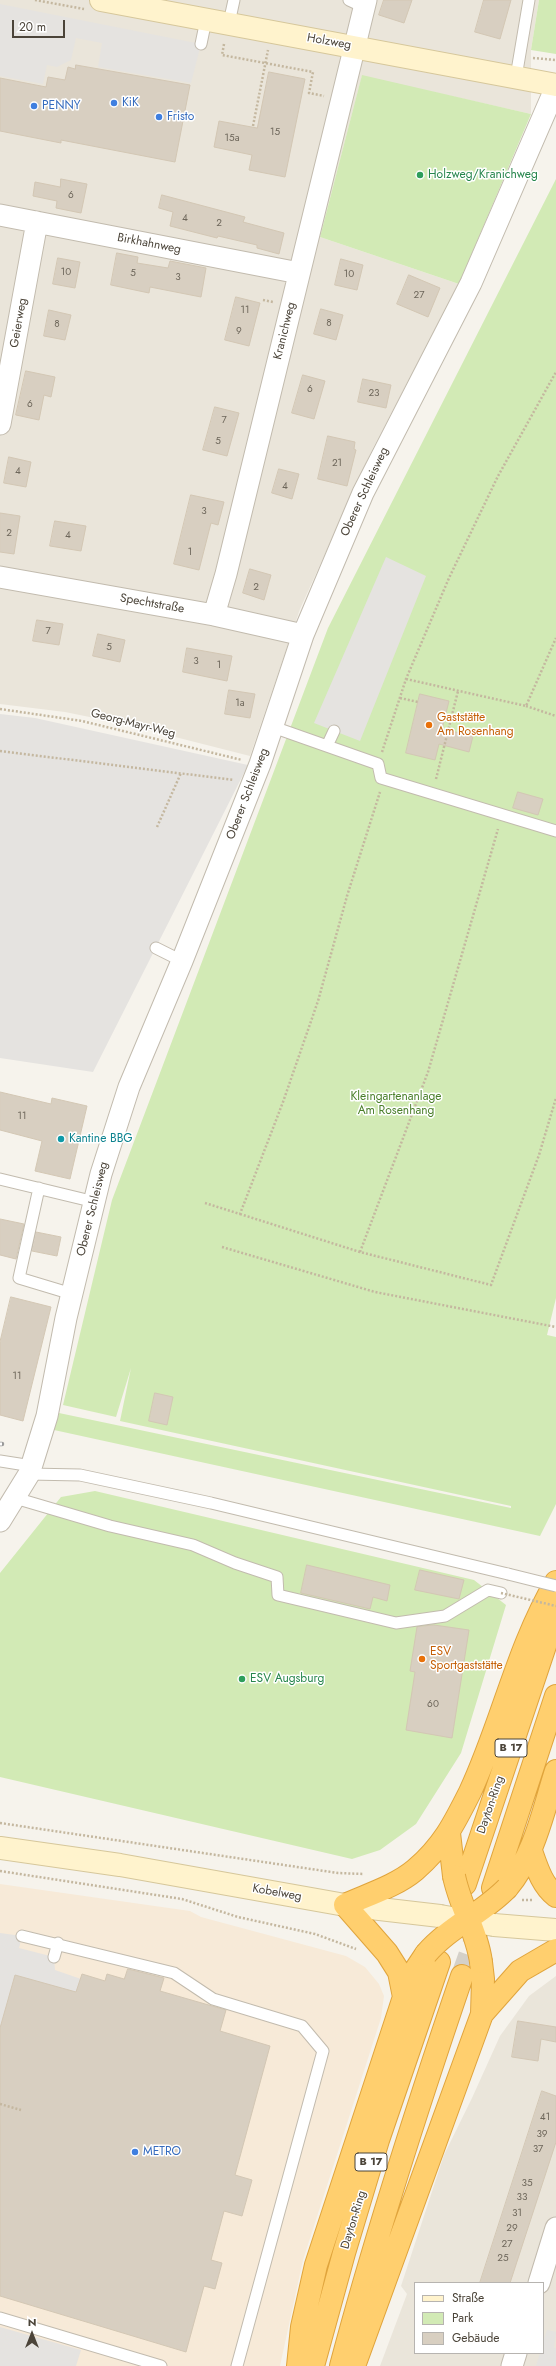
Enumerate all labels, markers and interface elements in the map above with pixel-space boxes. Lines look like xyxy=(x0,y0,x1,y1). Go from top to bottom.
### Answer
scale bar xyxy=(14,12,67,38)
text: 20 m xyxy=(19,18,46,36)
street label: Holzweg xyxy=(306,31,352,53)
place label: KiK xyxy=(122,96,139,110)
marker: KiK xyxy=(109,98,119,108)
place label: PENNY xyxy=(42,99,81,113)
marker: PENNY xyxy=(29,101,39,111)
place label: Fristo xyxy=(167,110,194,124)
marker: Fristo xyxy=(154,112,164,122)
house number: 15 xyxy=(270,127,280,139)
house number: 15a xyxy=(225,133,239,145)
place label: Holzweg/Kranichweg xyxy=(428,168,538,182)
marker: Holzweg/Kranichweg xyxy=(415,170,425,180)
house number: 6 xyxy=(68,190,74,202)
house number: 4 xyxy=(182,213,188,225)
house number: 2 xyxy=(216,218,222,230)
street label: Birkhahnweg xyxy=(116,231,182,257)
house number: 10 xyxy=(61,267,71,279)
house number: 5 xyxy=(130,268,136,280)
house number: 10 xyxy=(344,269,354,281)
house number: 3 xyxy=(175,272,181,284)
house number: 27 xyxy=(414,290,424,302)
street label: Geierweg xyxy=(8,297,30,349)
street label: Kranichweg xyxy=(271,301,299,361)
house number: 11 xyxy=(241,305,249,317)
house number: 8 xyxy=(326,318,332,330)
house number: 8 xyxy=(54,319,60,331)
house number: 9 xyxy=(236,326,242,338)
house number: 6 xyxy=(307,384,313,396)
house number: 23 xyxy=(368,388,380,400)
house number: 6 xyxy=(27,399,33,411)
house number: 7 xyxy=(221,415,227,427)
house number: 5 xyxy=(215,436,221,448)
street label: Oberer Schleisweg xyxy=(338,445,392,539)
house number: 21 xyxy=(332,458,342,470)
house number: 4 xyxy=(15,466,21,478)
house number: 4 xyxy=(282,481,288,493)
house number: 3 xyxy=(201,506,207,518)
house number: 2 xyxy=(6,528,12,540)
house number: 4 xyxy=(65,530,71,542)
house number: 1 xyxy=(188,547,192,559)
house number: 2 xyxy=(253,582,259,594)
street label: Spechtstraße xyxy=(119,591,185,617)
house number: 7 xyxy=(45,626,51,638)
house number: 5 xyxy=(106,642,112,654)
house number: 3 xyxy=(193,656,199,668)
house number: 1 xyxy=(217,660,221,672)
house number: 1a xyxy=(235,698,245,710)
street label: Georg-Mayr-Weg xyxy=(89,707,177,741)
place label: Gaststätte Am Rosenhang xyxy=(437,711,514,739)
marker: Gaststätte Am Rosenhang xyxy=(424,720,434,730)
street label: Oberer Schleisweg xyxy=(224,746,272,842)
park label: Kleingartenanlage Am Rosenhang xyxy=(351,1090,441,1118)
house number: 11 xyxy=(18,1111,26,1123)
place label: Kantine BBG xyxy=(69,1132,133,1146)
marker: Kantine BBG xyxy=(56,1134,66,1144)
street label: Oberer Schleisweg xyxy=(74,1160,112,1258)
house number: 11 xyxy=(13,1371,21,1383)
place label: ESV Sportgaststätte xyxy=(430,1645,503,1673)
marker: ESV Sportgaststätte xyxy=(417,1654,427,1664)
place label: ESV Augsburg xyxy=(250,1672,324,1686)
marker: ESV Augsburg xyxy=(237,1674,247,1684)
house number: 60 xyxy=(427,1699,439,1711)
road number: B 17 xyxy=(495,1739,527,1757)
street label: Dayton-Ring xyxy=(474,1774,508,1836)
street label: Kobelweg xyxy=(251,1882,303,1904)
house number: 41 xyxy=(540,2112,550,2124)
house number: 39 xyxy=(536,2129,548,2141)
house number: 37 xyxy=(533,2144,543,2156)
place label: METRO xyxy=(143,2145,181,2159)
marker: METRO xyxy=(130,2147,140,2157)
road number: B 17 xyxy=(355,2153,387,2171)
house number: 35 xyxy=(521,2178,533,2190)
street label: Dayton-Ring xyxy=(338,2189,370,2251)
house number: 33 xyxy=(517,2192,527,2204)
house number: 31 xyxy=(512,2208,522,2220)
house number: 29 xyxy=(506,2223,518,2235)
house number: 27 xyxy=(502,2239,512,2251)
house number: 25 xyxy=(497,2253,509,2265)
legend xyxy=(414,2282,544,2354)
text: Straße xyxy=(452,2289,484,2307)
text: Park xyxy=(452,2309,473,2327)
north arrow xyxy=(12,2314,52,2354)
text: N xyxy=(28,2314,36,2330)
text: Gebäude xyxy=(452,2329,499,2347)

